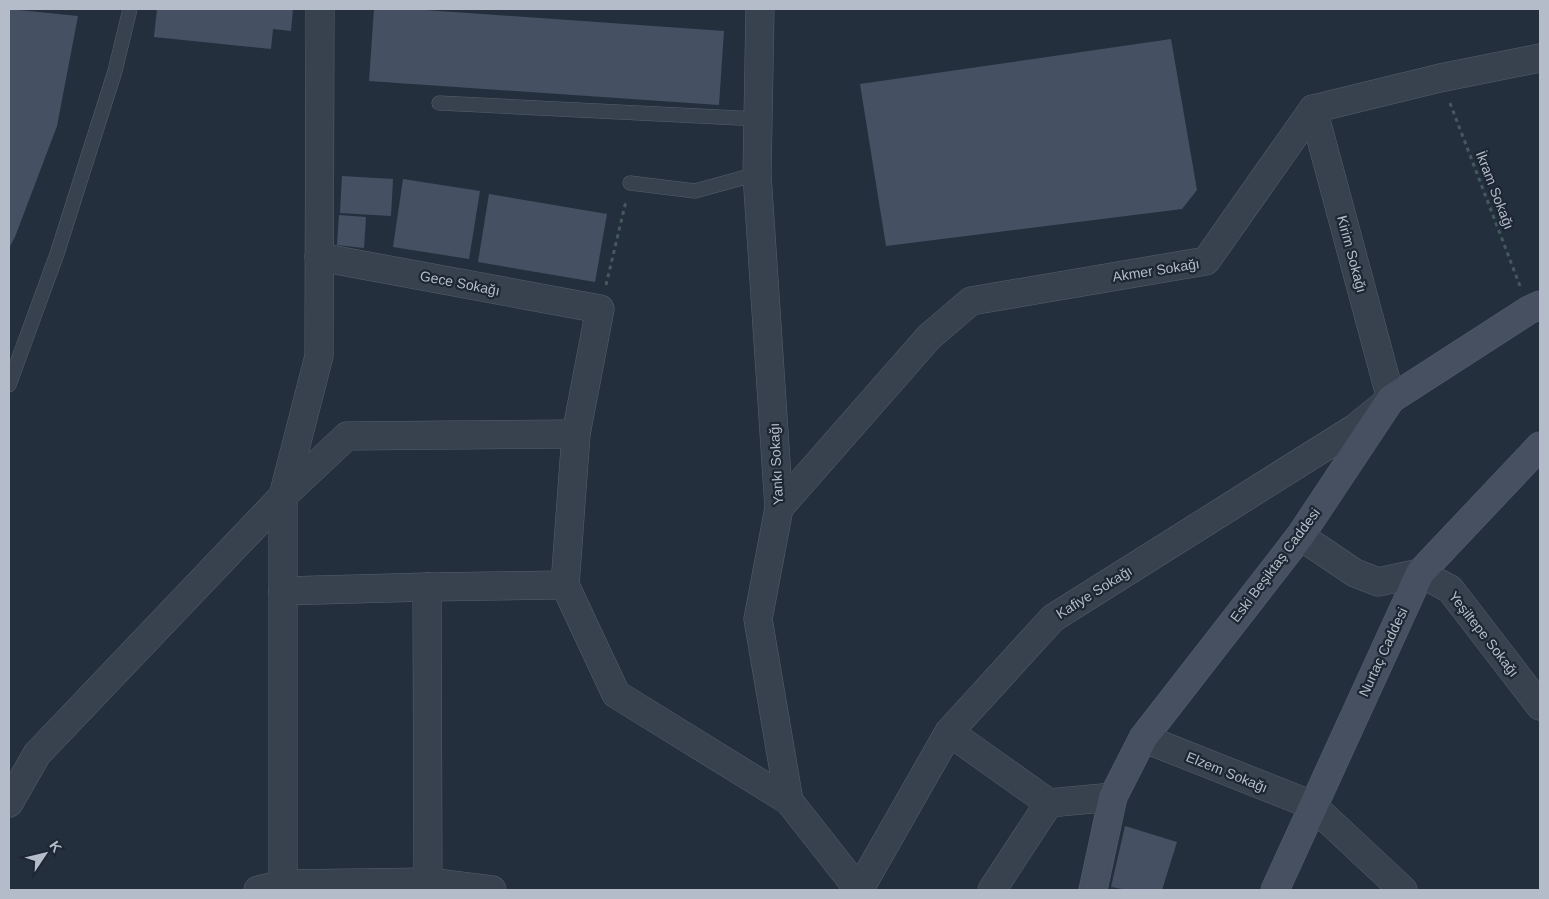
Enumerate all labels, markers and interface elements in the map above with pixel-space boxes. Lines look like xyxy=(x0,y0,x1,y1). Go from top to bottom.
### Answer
street label: İkram Sokağı xyxy=(1473,148,1518,231)
street label: Kirim Sokağı xyxy=(1334,214,1370,294)
street label: Akmer Sokağı xyxy=(1111,255,1201,285)
street label: Gece Sokağı xyxy=(419,267,501,299)
street label: Yankı Sokağı xyxy=(766,423,786,505)
street label: Eski Beşiktaş Caddesi xyxy=(1227,505,1323,625)
street label: Kafiye Sokağı xyxy=(1053,562,1135,622)
street label: Yeşiltepe Sokağı xyxy=(1446,588,1522,680)
street label: Nurtaç Caddesi xyxy=(1355,605,1411,699)
street label: Elzem Sokağı xyxy=(1184,748,1270,796)
north arrow xyxy=(20,829,70,879)
text: K xyxy=(46,838,65,855)

